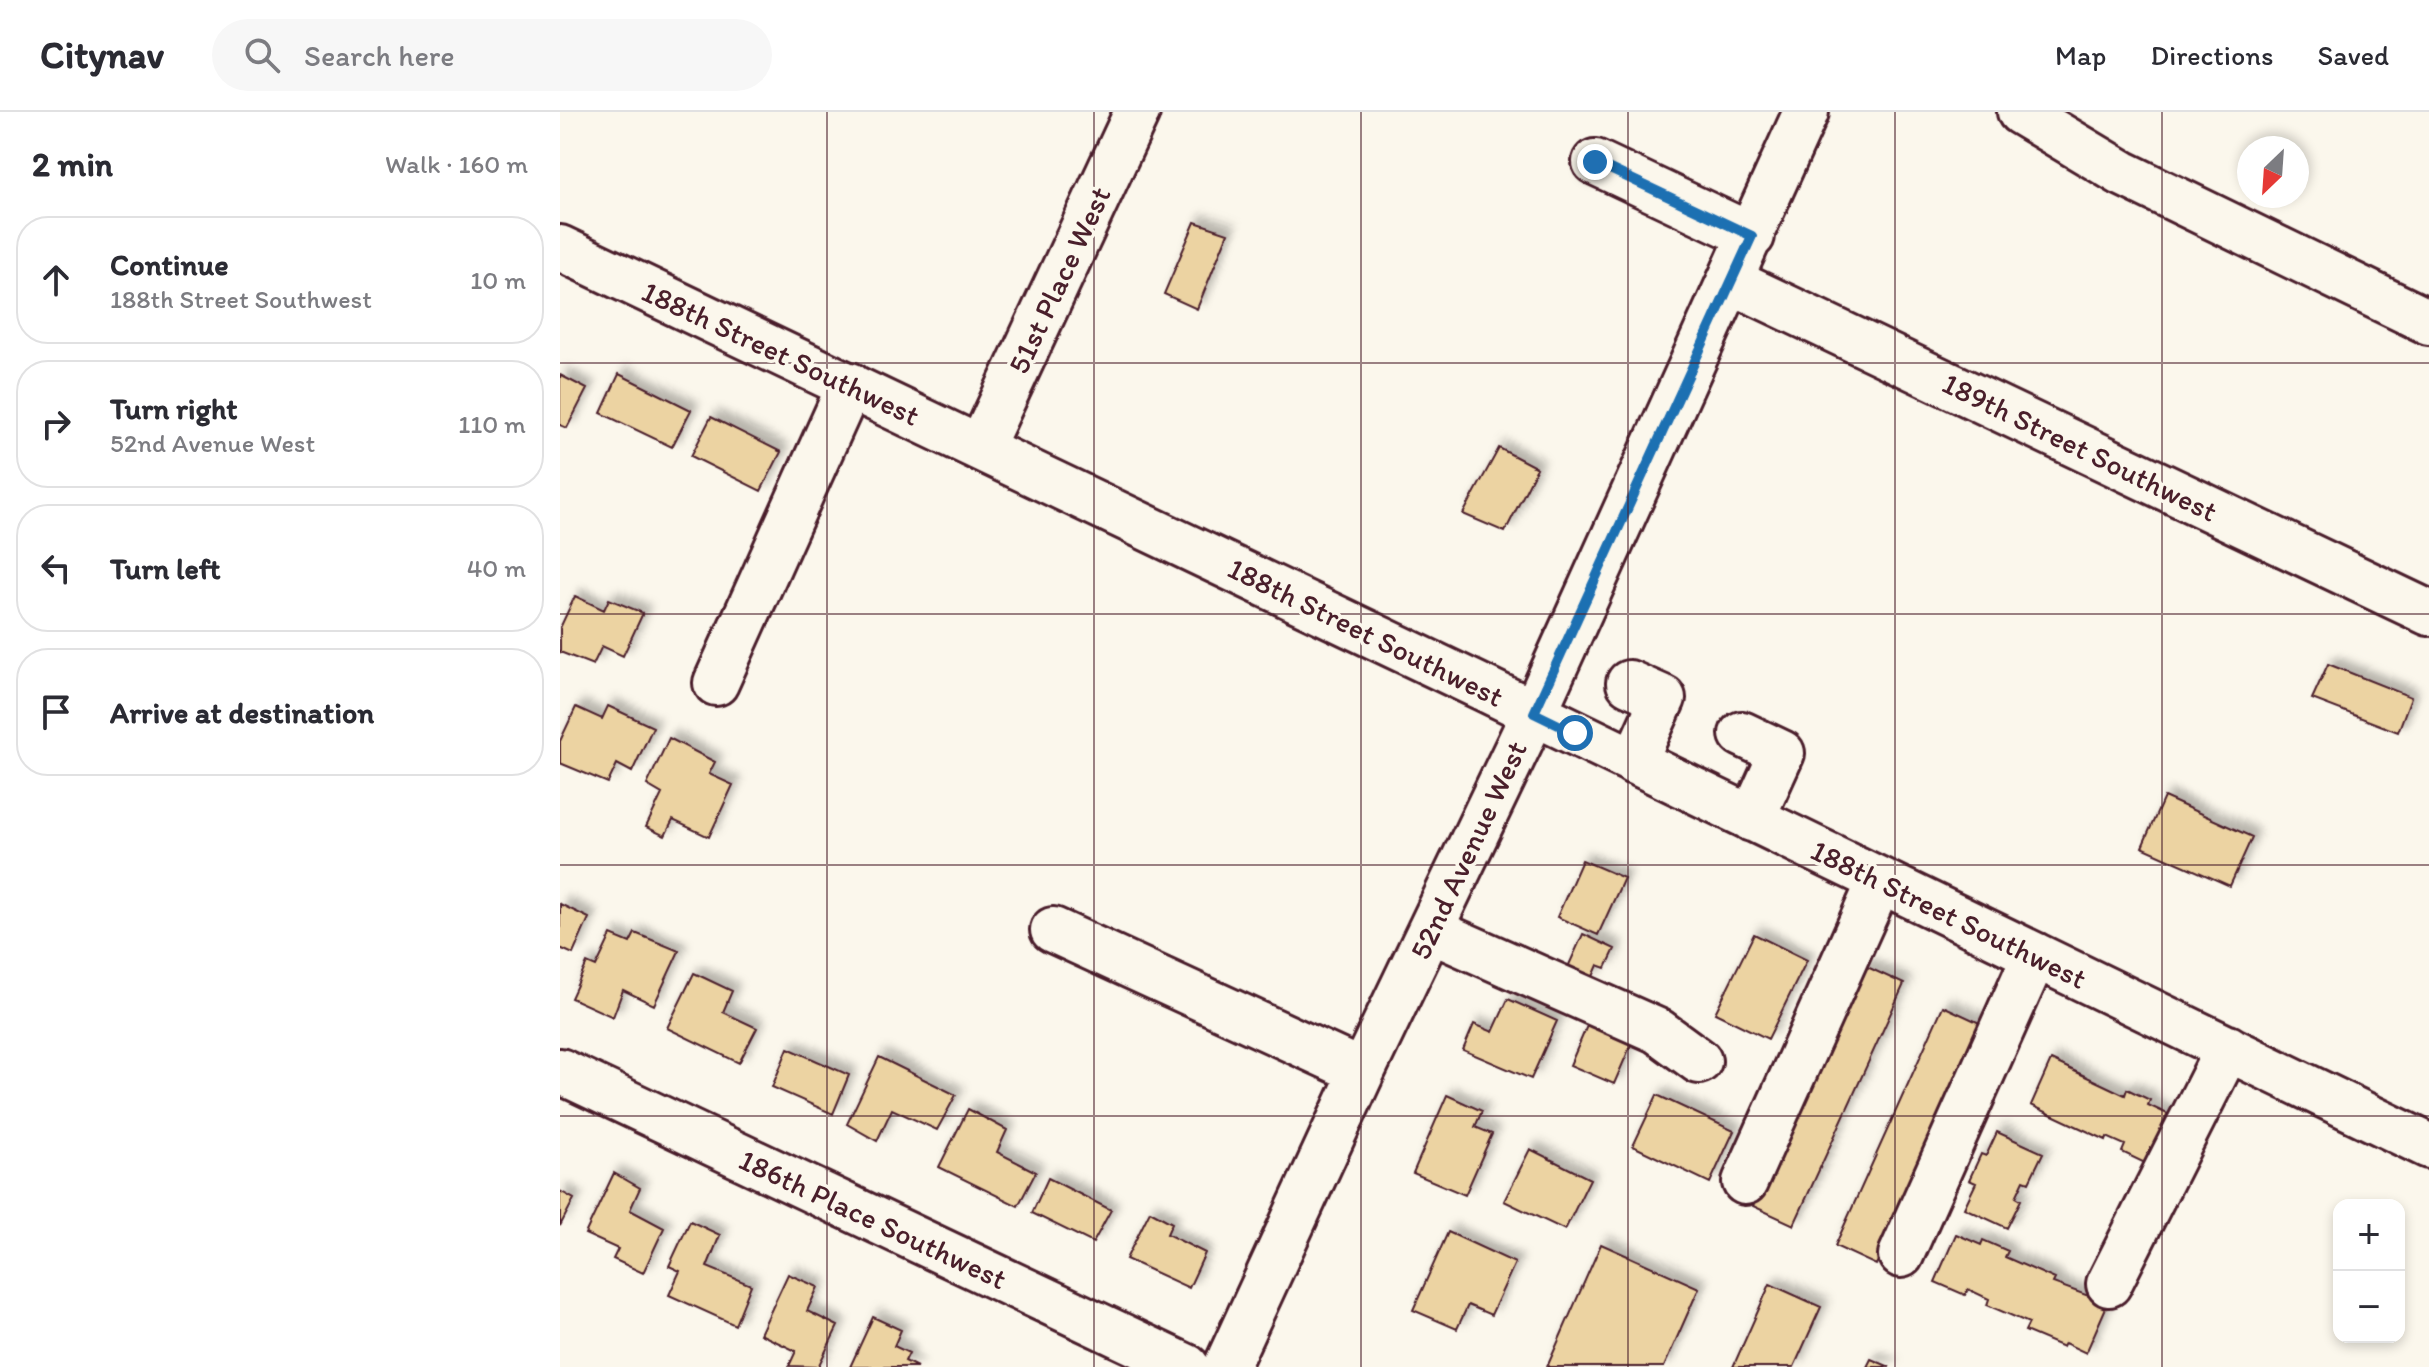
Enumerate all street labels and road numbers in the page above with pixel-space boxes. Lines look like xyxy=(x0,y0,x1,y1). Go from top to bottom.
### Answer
street label: 51st Place West xyxy=(1000,181,1118,379)
street label: 188th Street Southwest xyxy=(636,272,926,434)
street label: 189th Street Southwest xyxy=(1936,364,2224,530)
street label: 188th Street Southwest xyxy=(1222,549,1510,715)
street label: 52nd Avenue West xyxy=(1401,735,1535,965)
street label: 188th Street Southwest xyxy=(1805,831,2093,997)
street label: 186th Place Southwest xyxy=(733,1141,1013,1297)

